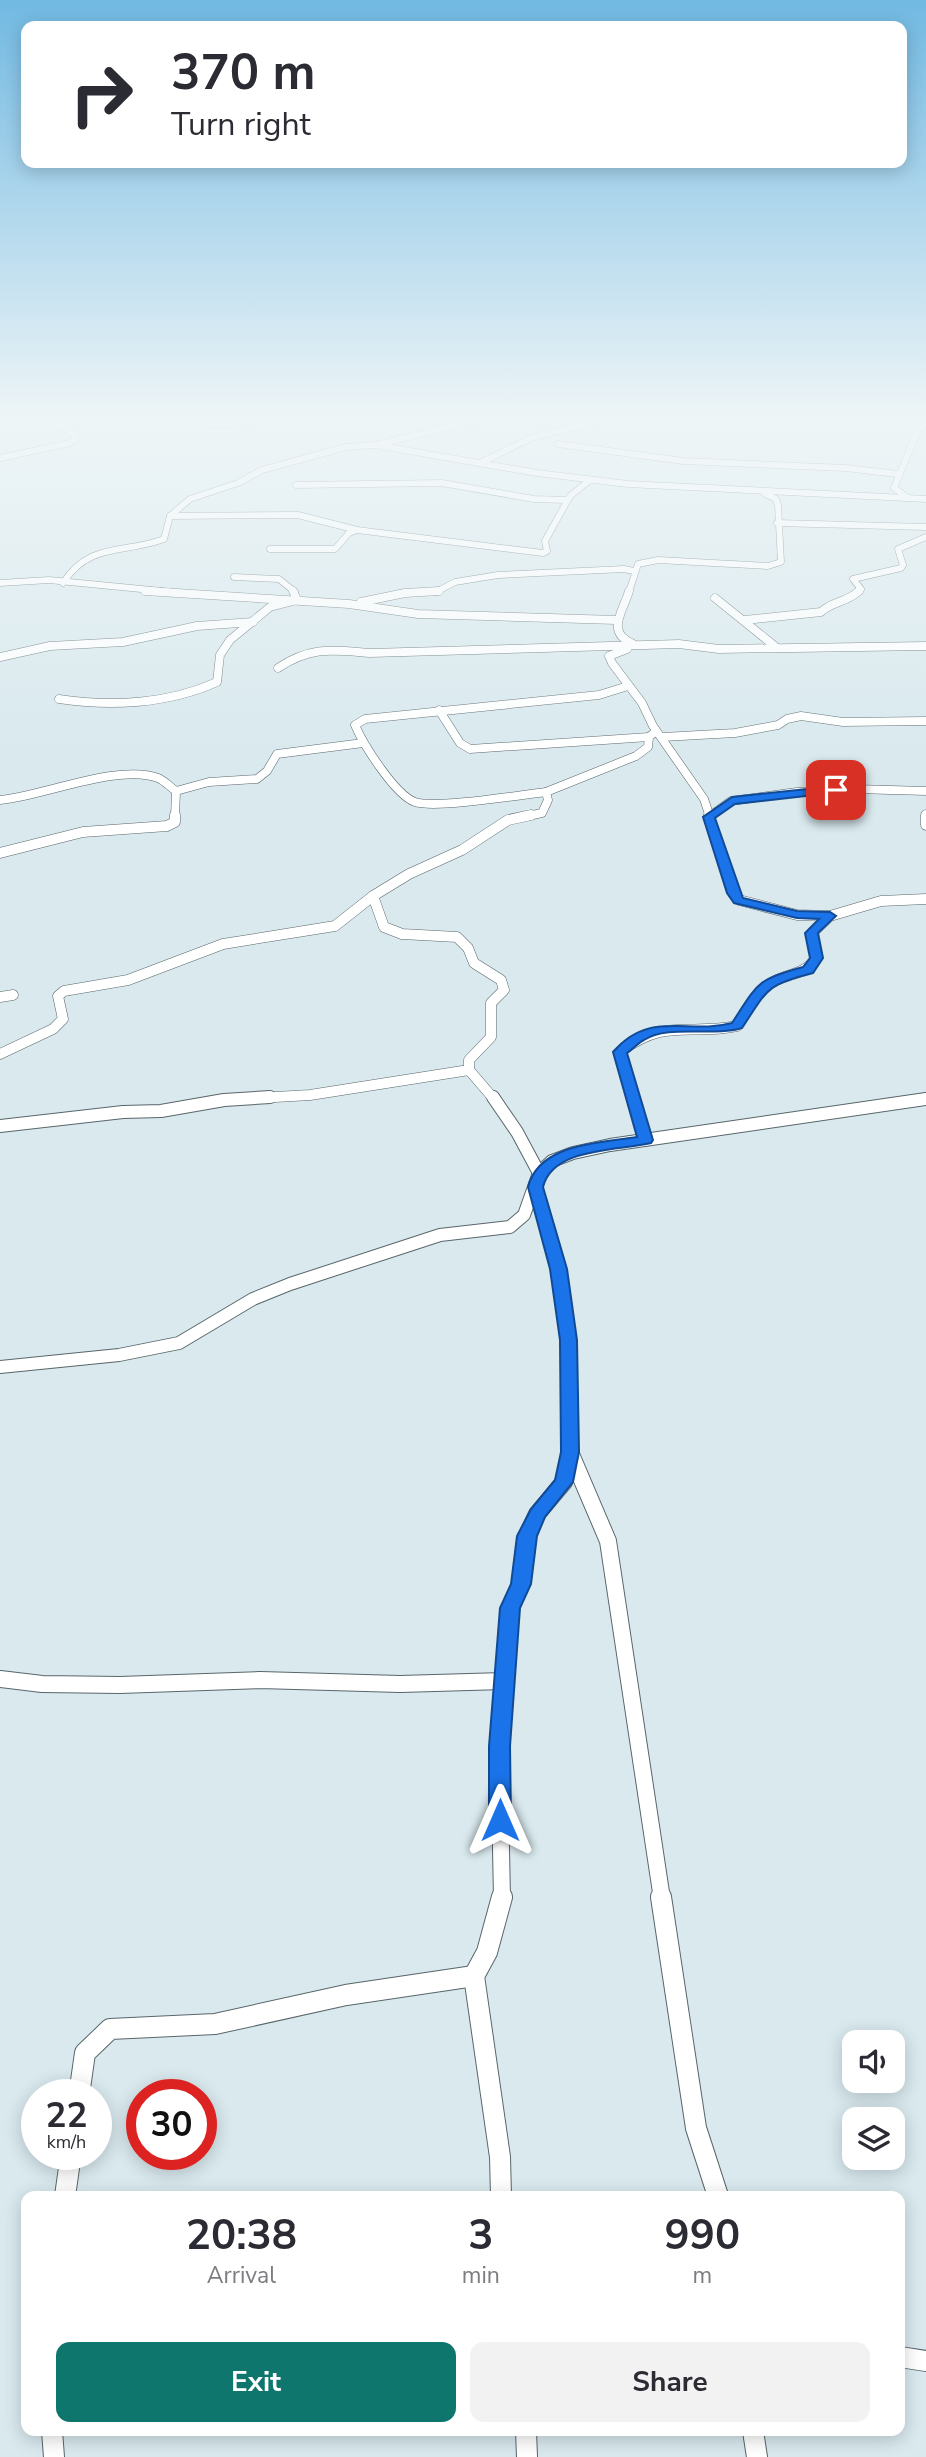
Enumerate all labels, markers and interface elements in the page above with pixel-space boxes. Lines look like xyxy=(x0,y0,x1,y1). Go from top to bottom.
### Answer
text: 370 m xyxy=(171,39,315,106)
icon: right xyxy=(56,49,147,140)
text: Turn right xyxy=(171,103,311,146)
pin xyxy=(806,760,866,820)
icon: arrive xyxy=(817,771,855,809)
position arrow xyxy=(463,1783,537,1857)
map controls xyxy=(842,2030,905,2170)
button: sound xyxy=(842,2030,905,2093)
speed limit sign: 30 xyxy=(126,2079,217,2170)
text: 22 xyxy=(45,2092,88,2139)
button: layers xyxy=(842,2107,905,2170)
text: km/h xyxy=(47,2130,86,2154)
text: 20:38 xyxy=(186,2207,297,2264)
text: 3 xyxy=(468,2207,493,2264)
text: 990 xyxy=(665,2207,740,2264)
text: Arrival xyxy=(207,2260,276,2291)
text: min xyxy=(462,2260,500,2291)
text: m xyxy=(693,2260,712,2291)
button: Exit xyxy=(56,2342,456,2422)
button: Share xyxy=(470,2342,870,2422)

